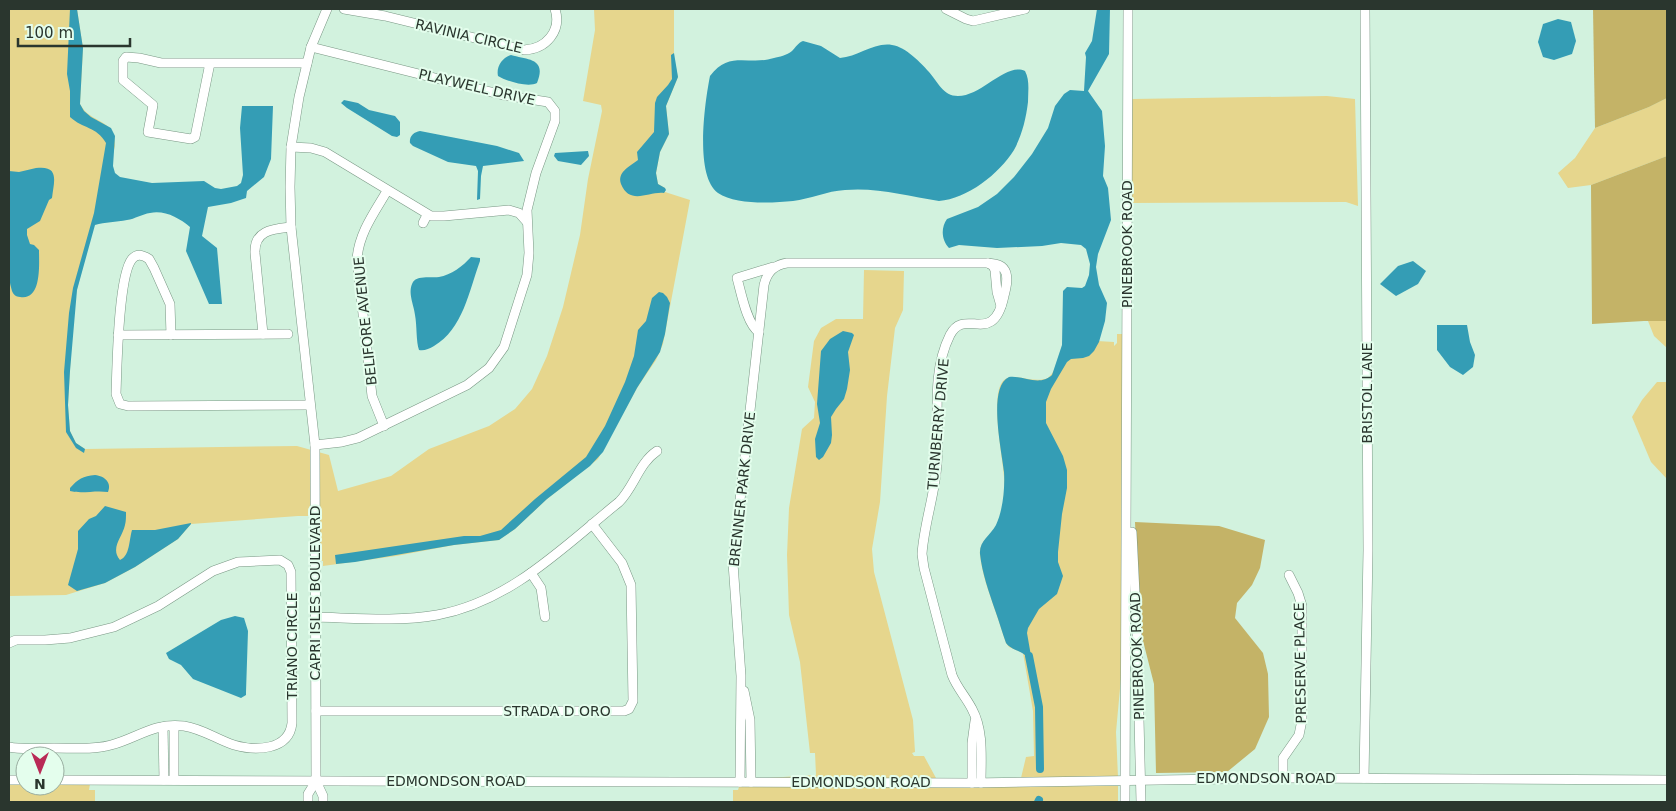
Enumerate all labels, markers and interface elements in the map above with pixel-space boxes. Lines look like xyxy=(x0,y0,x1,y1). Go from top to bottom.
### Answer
scale bar xyxy=(18,15,130,47)
street label: RAVINIA CIRCLE xyxy=(414,16,524,56)
text: 100 m xyxy=(25,24,73,42)
street label: PLAYWELL DRIVE xyxy=(417,66,537,108)
street label: PINEBROOK ROAD xyxy=(1119,180,1135,308)
street label: BELIFORE AVENUE xyxy=(350,256,380,386)
street label: BRISTOL LANE xyxy=(1359,342,1375,444)
street label: TURNBERRY DRIVE xyxy=(924,358,952,491)
street label: BRENNER PARK DRIVE xyxy=(726,411,758,567)
street label: CAPRI ISLES BOULEVARD xyxy=(307,505,323,681)
street label: TRIANO CIRCLE xyxy=(284,592,300,701)
street label: PINEBROOK ROAD xyxy=(1127,592,1147,720)
street label: PRESERVE PLACE xyxy=(1291,602,1309,724)
street label: STRADA D ORO xyxy=(503,703,611,719)
north arrow xyxy=(15,746,65,796)
street label: EDMONDSON ROAD xyxy=(1196,770,1336,786)
street label: EDMONDSON ROAD xyxy=(386,773,526,789)
street label: EDMONDSON ROAD xyxy=(791,774,931,790)
text: N xyxy=(34,776,46,792)

